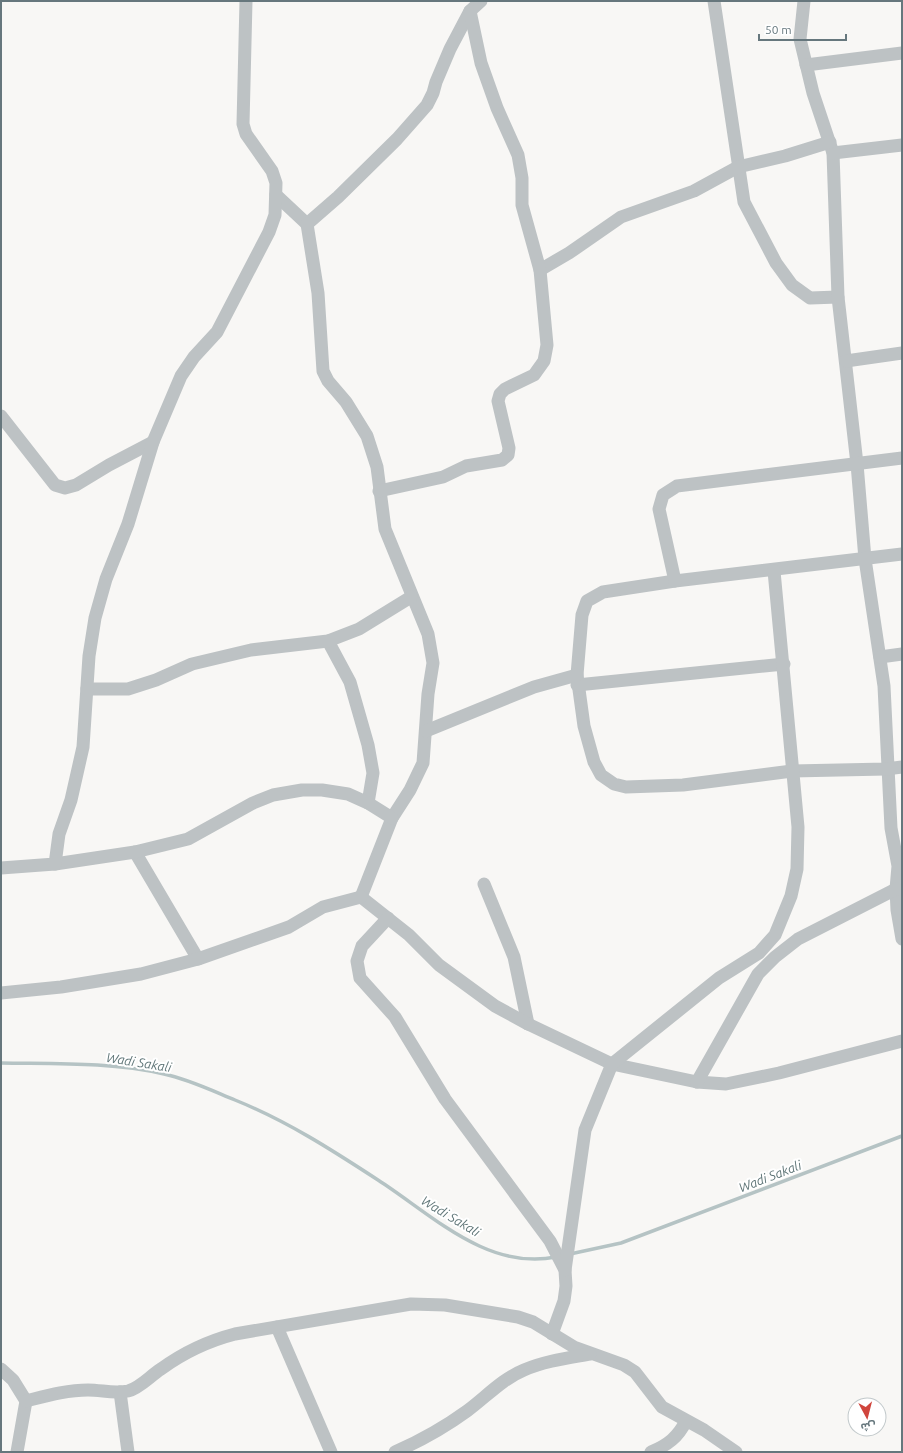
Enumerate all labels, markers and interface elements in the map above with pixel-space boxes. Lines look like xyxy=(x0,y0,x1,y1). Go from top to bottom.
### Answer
scale bar xyxy=(759,16,846,42)
text: 50 m xyxy=(765,23,792,36)
water label: Wadi Sakali xyxy=(105,1050,173,1074)
water label: Wadi Sakali xyxy=(737,1157,804,1194)
water label: Wadi Sakali xyxy=(419,1193,483,1239)
north arrow xyxy=(847,1397,887,1437)
text: ش xyxy=(860,1419,876,1434)

